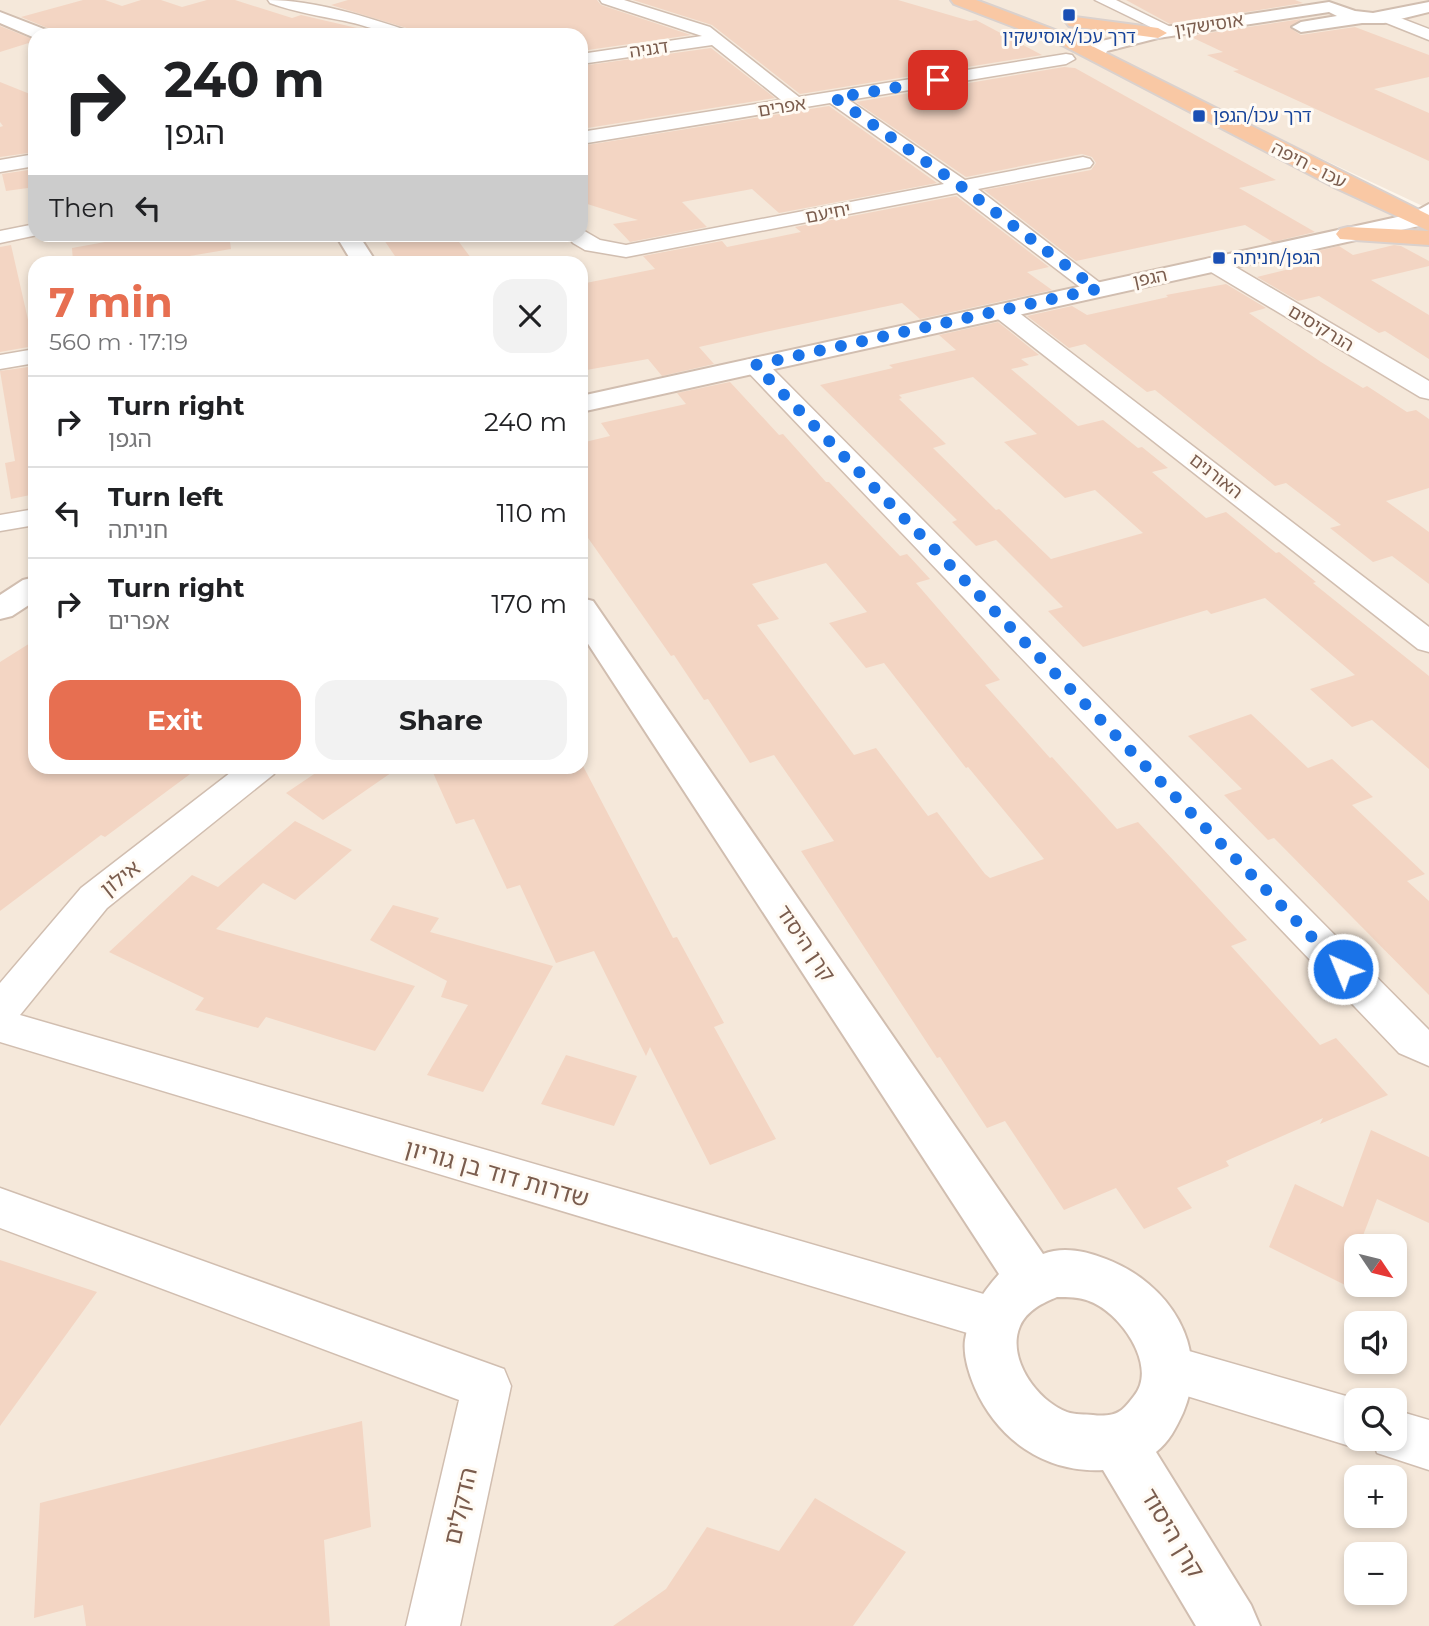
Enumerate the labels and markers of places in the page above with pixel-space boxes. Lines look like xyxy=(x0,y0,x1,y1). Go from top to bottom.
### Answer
marker: דרך עכו/אוסישקין xyxy=(1061,7,1077,23)
place label: דרך עכו/אוסישקין xyxy=(1002,26,1136,48)
pin xyxy=(908,50,968,110)
place label: דרך עכו/הגפן xyxy=(1213,105,1312,127)
marker: דרך עכו/הגפן xyxy=(1191,108,1207,124)
place label: הגפן/חניתה xyxy=(1233,247,1320,269)
marker: הגפן/חניתה xyxy=(1211,250,1227,266)

